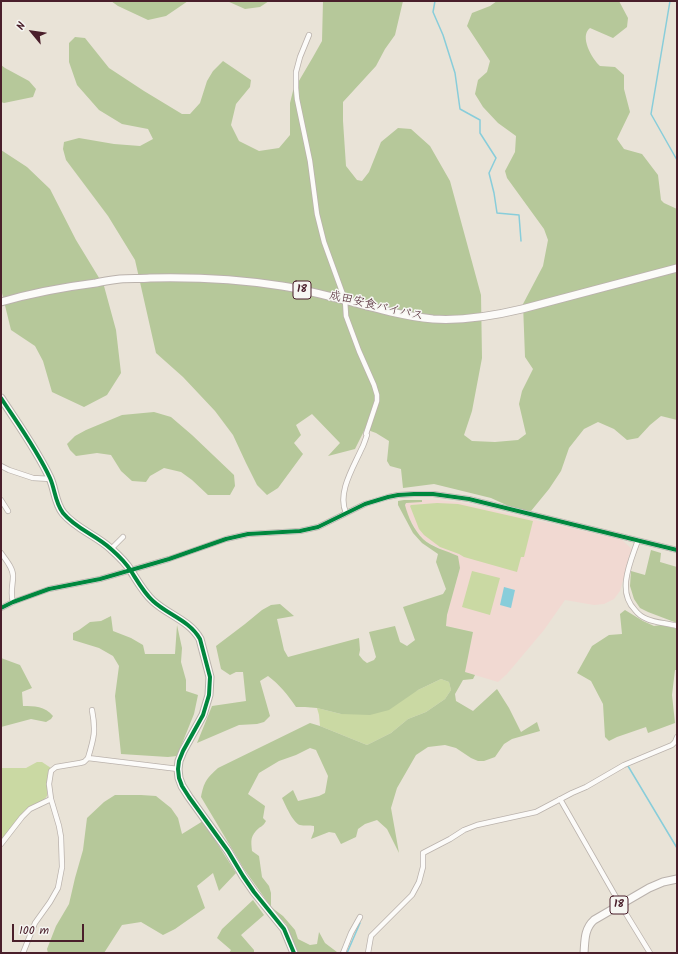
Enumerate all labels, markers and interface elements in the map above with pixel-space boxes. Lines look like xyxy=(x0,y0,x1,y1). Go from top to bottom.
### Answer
north arrow xyxy=(12,12,52,52)
text: N xyxy=(12,19,31,34)
road number: 18 xyxy=(293,281,311,299)
street label: 成田安食バイパス xyxy=(328,289,424,325)
road number: 18 xyxy=(610,896,628,914)
scale bar xyxy=(14,916,86,942)
text: 100 m xyxy=(19,921,49,940)

